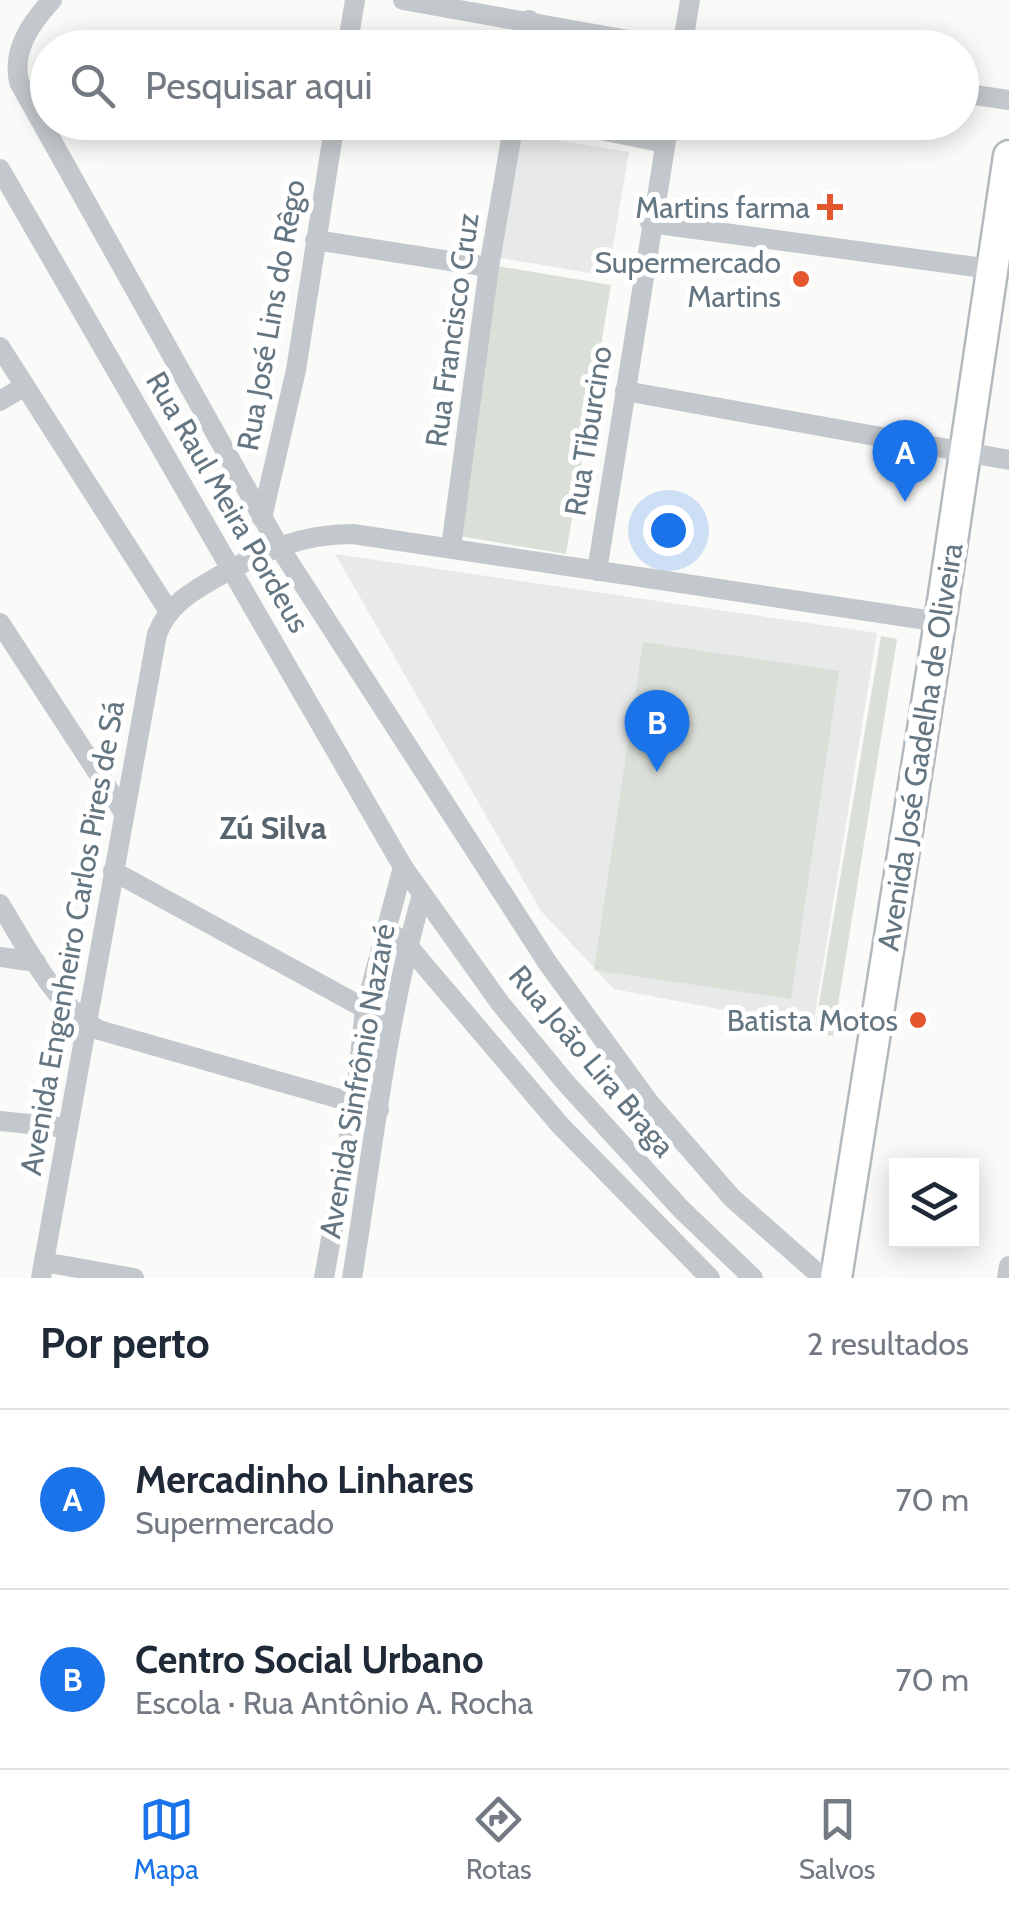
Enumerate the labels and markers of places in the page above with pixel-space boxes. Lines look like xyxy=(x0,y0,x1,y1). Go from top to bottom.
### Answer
place label: Martins farma xyxy=(635,189,811,226)
marker: Martins farma xyxy=(819,196,841,218)
place label: Supermercado Martins xyxy=(594,244,781,315)
marker: Supermercado Martins xyxy=(790,268,812,290)
pin: A xyxy=(872,420,938,502)
pin: B xyxy=(624,690,690,772)
place label: Batista Motos xyxy=(727,1002,898,1039)
marker: Batista Motos xyxy=(907,1009,929,1031)

